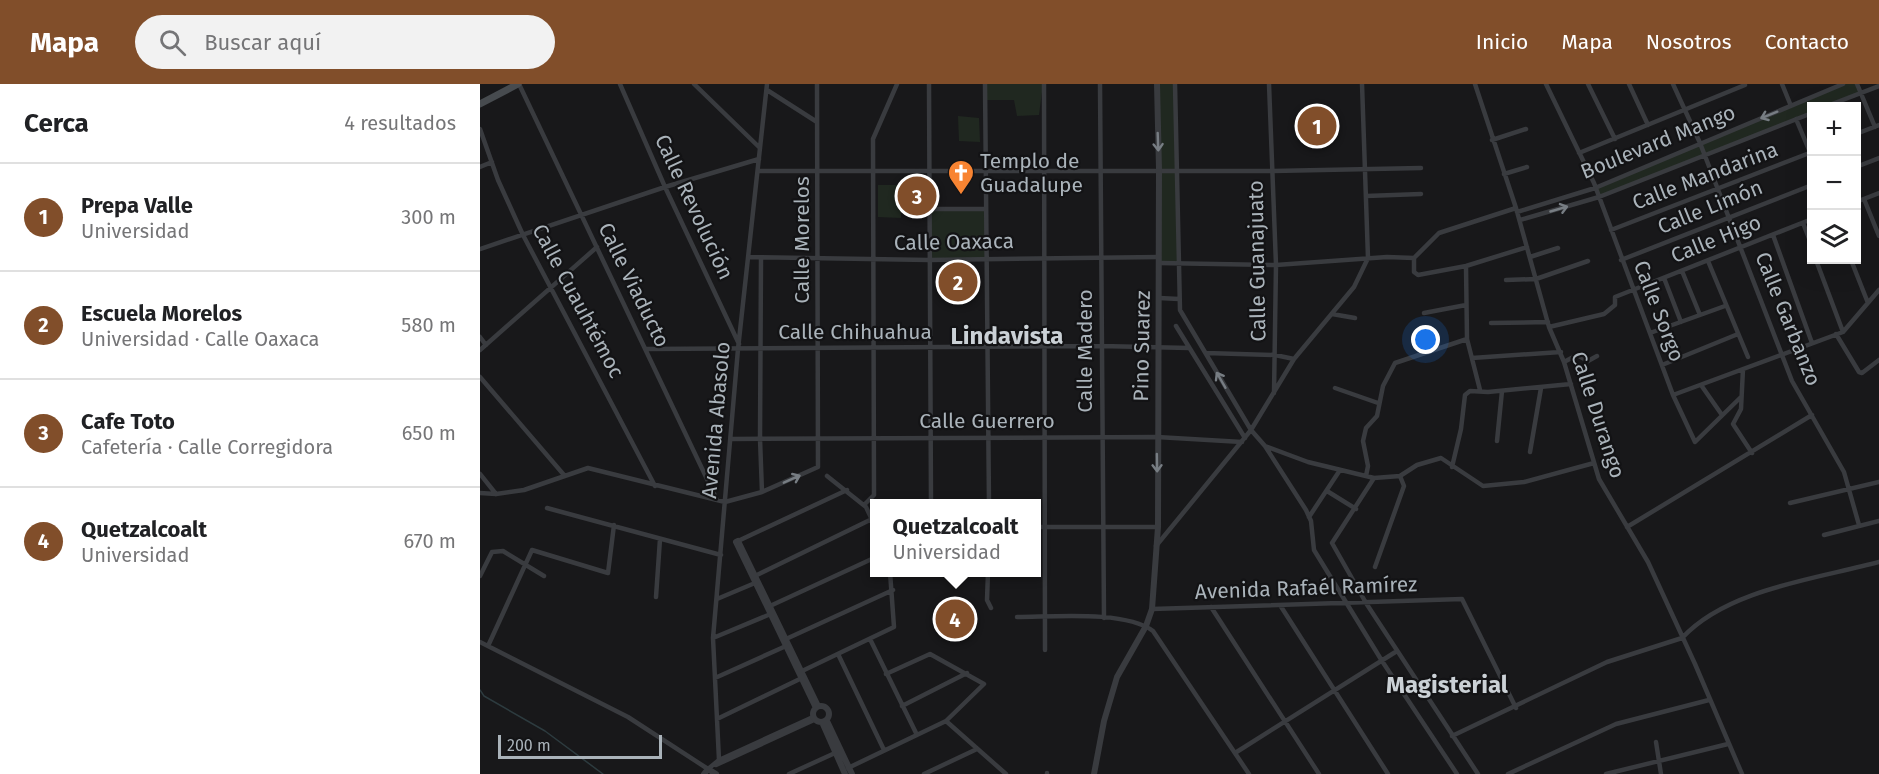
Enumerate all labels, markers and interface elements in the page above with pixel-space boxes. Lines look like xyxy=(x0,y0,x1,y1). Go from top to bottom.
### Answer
search box xyxy=(135,15,555,69)
text: Mapa xyxy=(30,26,99,59)
icon: search xyxy=(156,26,189,59)
text: Buscar aquí xyxy=(204,29,321,56)
text: Inicio xyxy=(1476,29,1528,55)
text: Mapa xyxy=(1561,29,1613,55)
text: Nosotros xyxy=(1646,29,1732,55)
text: Contacto xyxy=(1765,29,1849,55)
street label: Boulevard Mango xyxy=(1577,99,1739,185)
map controls xyxy=(1807,102,1861,264)
button: + xyxy=(1807,102,1861,156)
pin: 1 xyxy=(1298,104,1336,148)
text: Cerca xyxy=(24,108,89,139)
one-way arrow xyxy=(1761,110,1779,121)
text: 4 resultados xyxy=(344,111,456,135)
street label: Calle Revolución xyxy=(649,130,739,284)
one-way arrow xyxy=(1153,132,1164,152)
street label: Calle Mandarina xyxy=(1629,136,1781,216)
place label: Templo de Guadalupe xyxy=(980,148,1083,198)
button: − xyxy=(1807,156,1861,210)
church icon: Templo de Guadalupe xyxy=(946,158,976,196)
pin: 3 xyxy=(898,174,936,218)
street label: Calle Limón xyxy=(1654,174,1766,240)
street label: Calle Morelos xyxy=(789,176,815,304)
street label: Calle Guanajuato xyxy=(1243,180,1271,342)
text: Prepa Valle xyxy=(81,192,193,219)
one-way arrow xyxy=(1549,202,1568,214)
text: 1 xyxy=(39,205,48,229)
text: 300 m xyxy=(401,205,456,229)
street label: Calle Higo xyxy=(1667,209,1765,269)
button: layers xyxy=(1807,210,1861,264)
street label: Calle Viaducto xyxy=(593,218,675,352)
text: Universidad xyxy=(81,219,189,243)
street label: Calle Cuauhtémoc xyxy=(526,220,630,382)
street label: Calle Oaxaca xyxy=(894,228,1014,256)
street label: Calle Garbanzo xyxy=(1749,248,1827,390)
street label: Calle Sorgo xyxy=(1628,257,1690,365)
pin: 2 xyxy=(938,260,978,304)
street label: Calle Madero xyxy=(1072,289,1098,413)
street label: Pino Suarez xyxy=(1128,290,1156,402)
text: Escuela Morelos xyxy=(81,300,242,327)
text: 2 xyxy=(38,313,49,337)
text: 580 m xyxy=(401,313,456,337)
street label: Calle Chihuahua xyxy=(778,319,932,345)
district label: Lindavista xyxy=(951,322,1063,350)
your location xyxy=(1411,325,1440,354)
text: Universidad · Calle Oaxaca xyxy=(81,327,319,351)
street label: Avenida Abasolo xyxy=(696,340,736,500)
street label: Calle Durango xyxy=(1565,348,1631,482)
one-way arrow xyxy=(1215,371,1227,388)
text: Cafe Toto xyxy=(81,408,175,435)
street label: Calle Guerrero xyxy=(919,408,1055,434)
text: 3 xyxy=(38,421,49,445)
text: 650 m xyxy=(402,421,456,445)
text: Cafetería · Calle Corregidora xyxy=(81,435,333,459)
one-way arrow xyxy=(1151,453,1163,473)
one-way arrow xyxy=(782,472,800,484)
popup xyxy=(870,499,1041,577)
text: Quetzalcoalt xyxy=(892,513,1019,540)
text: Quetzalcoalt xyxy=(81,516,207,543)
text: 4 xyxy=(38,529,49,553)
text: 670 m xyxy=(404,529,456,553)
text: Universidad xyxy=(892,540,1001,564)
text: Universidad xyxy=(81,543,189,567)
street label: Avenida Rafaél Ramírez xyxy=(1194,571,1418,605)
pin: 4 xyxy=(936,596,974,642)
district label: Magisterial xyxy=(1386,671,1509,699)
scale bar xyxy=(498,732,662,760)
text: 200 m xyxy=(507,736,551,755)

